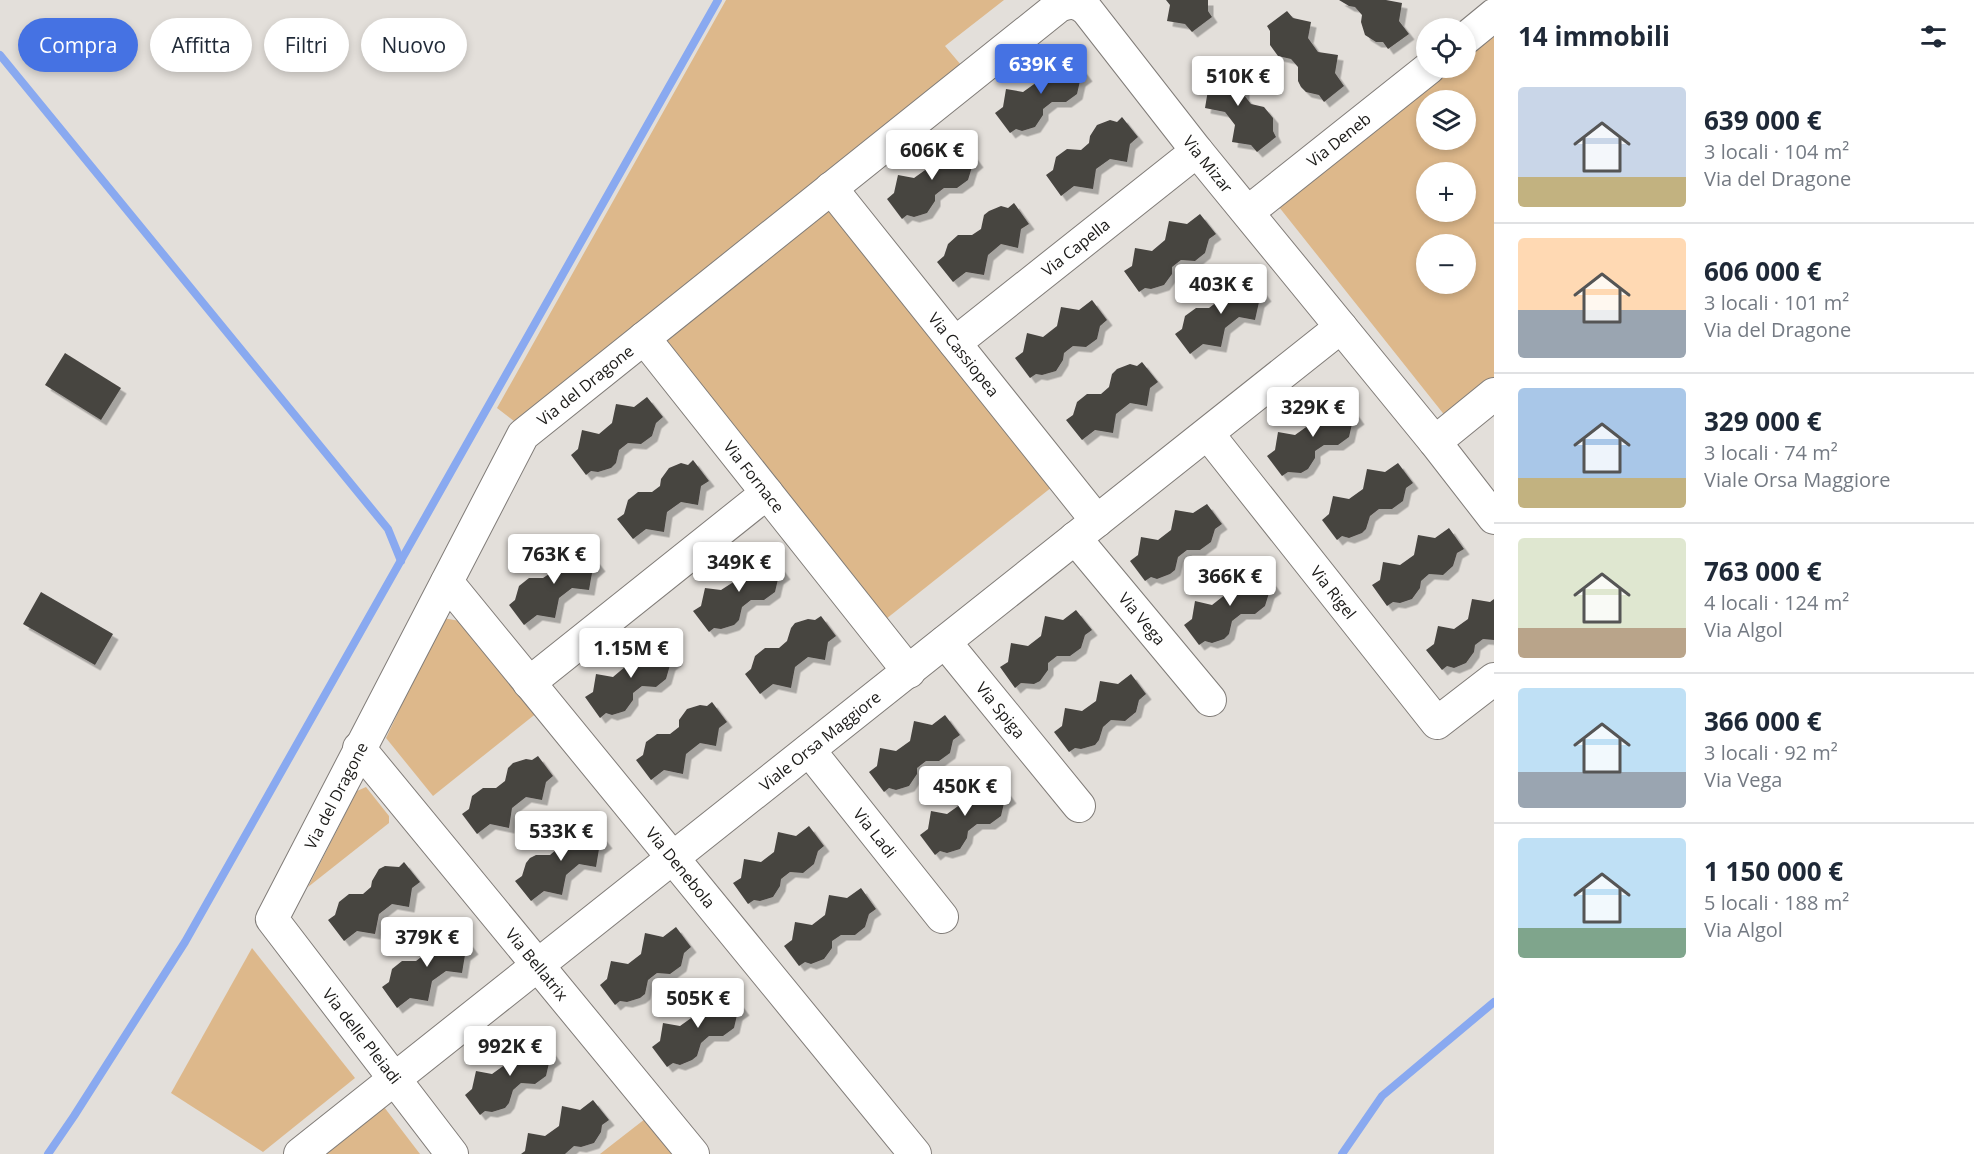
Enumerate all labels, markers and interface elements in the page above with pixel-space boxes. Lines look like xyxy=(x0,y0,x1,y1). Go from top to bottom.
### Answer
chip: Compra xyxy=(18,18,138,72)
chip: Affitta xyxy=(150,18,252,72)
chip: Filtri xyxy=(264,18,349,72)
chip: Nuovo xyxy=(361,18,467,72)
map controls xyxy=(1416,18,1476,294)
button: locate xyxy=(1416,18,1476,78)
text: 14 immobili xyxy=(1518,18,1670,54)
icon: filters xyxy=(1917,20,1950,53)
pin: 639K € xyxy=(992,44,1090,95)
text: 639K € xyxy=(1009,50,1073,77)
pin: 510K € xyxy=(1189,56,1287,107)
text: 510K € xyxy=(1206,62,1270,89)
button: layers xyxy=(1416,90,1476,150)
text: 639 000 € xyxy=(1704,102,1822,138)
street label: Via Deneb xyxy=(1302,108,1375,172)
icon: home xyxy=(1566,111,1638,183)
pin: 606K € xyxy=(883,130,981,181)
street label: Via Mizar xyxy=(1178,131,1238,198)
text: 606K € xyxy=(900,136,964,163)
text: 3 locali · 104 m² xyxy=(1704,138,1849,165)
button: + xyxy=(1416,162,1476,222)
text: Via del Dragone xyxy=(1704,165,1851,192)
street label: Via Capella xyxy=(1037,213,1114,281)
button: − xyxy=(1416,234,1476,294)
text: 606 000 € xyxy=(1704,253,1822,289)
icon: home xyxy=(1566,262,1638,334)
pin: 403K € xyxy=(1172,264,1270,315)
text: 403K € xyxy=(1189,270,1253,297)
text: 3 locali · 101 m² xyxy=(1704,289,1849,316)
street label: Via Cassiopea xyxy=(923,308,1004,401)
text: Via del Dragone xyxy=(1704,316,1851,343)
street label: Via del Dragone xyxy=(532,340,638,431)
pin: 329K € xyxy=(1264,387,1362,438)
text: 329K € xyxy=(1281,393,1345,420)
text: 329 000 € xyxy=(1704,403,1822,439)
icon: home xyxy=(1566,412,1638,484)
street label: Via Fornace xyxy=(719,436,790,517)
text: 3 locali · 74 m² xyxy=(1704,439,1838,466)
text: Viale Orsa Maggiore xyxy=(1704,466,1890,493)
pin: 763K € xyxy=(505,534,603,585)
text: 763K € xyxy=(522,540,586,567)
pin: 349K € xyxy=(690,542,788,593)
text: 349K € xyxy=(707,548,771,575)
text: 763 000 € xyxy=(1704,553,1822,589)
pin: 366K € xyxy=(1181,556,1279,607)
street label: Via Rigel xyxy=(1305,561,1361,624)
text: 366K € xyxy=(1198,562,1262,589)
icon: home xyxy=(1566,562,1638,634)
street label: Via Vega xyxy=(1114,588,1171,650)
text: 4 locali · 124 m² xyxy=(1704,589,1849,616)
text: Via Algol xyxy=(1704,616,1783,643)
pin: 1.15M € xyxy=(576,628,686,679)
text: 1.15M € xyxy=(593,634,669,661)
street label: Via Spiga xyxy=(971,677,1030,743)
street label: Viale Orsa Maggiore xyxy=(755,686,885,796)
text: 366 000 € xyxy=(1704,703,1822,739)
icon: home xyxy=(1566,712,1638,784)
street label: Via del Dragone xyxy=(299,738,373,853)
text: 3 locali · 92 m² xyxy=(1704,739,1838,766)
pin: 450K € xyxy=(916,766,1014,817)
text: Via Vega xyxy=(1704,766,1782,793)
text: 450K € xyxy=(933,772,997,799)
street label: Via Ladi xyxy=(848,803,902,862)
pin: 533K € xyxy=(512,811,610,862)
text: 533K € xyxy=(529,817,593,844)
street label: Via Denebola xyxy=(641,823,720,913)
text: 1 150 000 € xyxy=(1704,853,1843,889)
icon: home xyxy=(1566,862,1638,934)
text: 5 locali · 188 m² xyxy=(1704,889,1849,916)
text: Via Algol xyxy=(1704,916,1783,943)
pin: 379K € xyxy=(378,917,476,968)
text: 379K € xyxy=(395,923,459,950)
street label: Via Bellatrix xyxy=(501,923,574,1006)
pin: 505K € xyxy=(649,978,747,1029)
street label: Via delle Pleiadi xyxy=(318,984,406,1088)
text: 505K € xyxy=(666,984,730,1011)
pin: 992K € xyxy=(461,1026,559,1077)
text: 992K € xyxy=(478,1032,542,1059)

